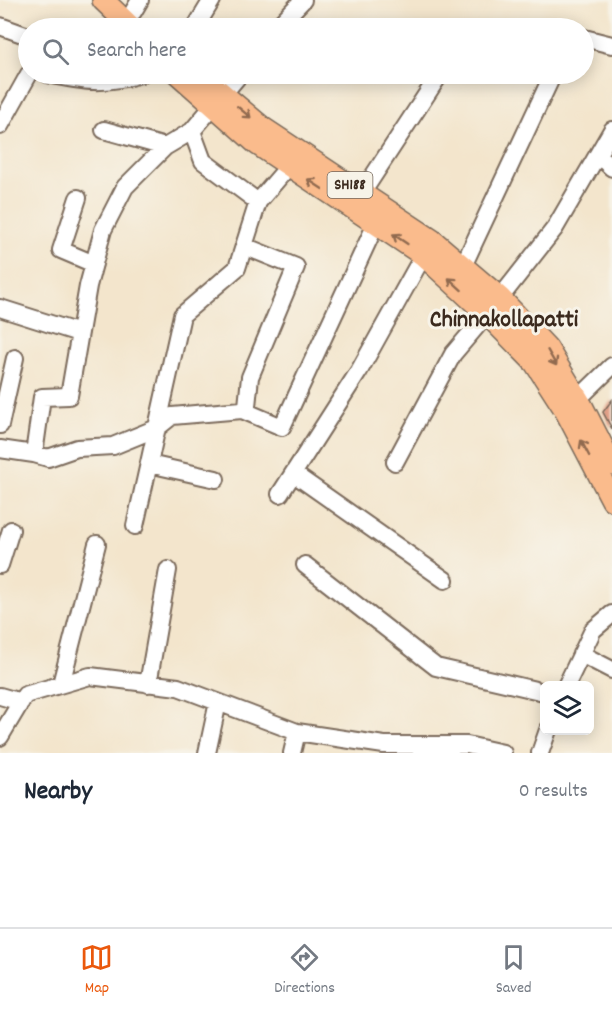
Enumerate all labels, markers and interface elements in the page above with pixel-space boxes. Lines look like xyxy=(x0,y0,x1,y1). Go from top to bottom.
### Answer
search box xyxy=(18,18,594,84)
icon: search xyxy=(39,35,72,68)
text: Search here xyxy=(87,36,186,67)
one-way arrow xyxy=(236,105,252,118)
road number: SH188 xyxy=(328,172,372,198)
one-way arrow xyxy=(307,178,323,190)
one-way arrow xyxy=(391,233,408,246)
one-way arrow xyxy=(448,278,463,292)
district label: Chinnakollapatti xyxy=(430,304,579,338)
one-way arrow xyxy=(547,349,559,366)
one-way arrow xyxy=(579,440,590,458)
map controls xyxy=(540,681,594,735)
button: layers xyxy=(540,681,594,735)
text: Nearby xyxy=(24,774,92,811)
text: 0 results xyxy=(519,778,588,806)
tab: Map xyxy=(80,941,113,1000)
tab: Directions xyxy=(274,941,335,1000)
tab: Saved xyxy=(496,941,532,1000)

